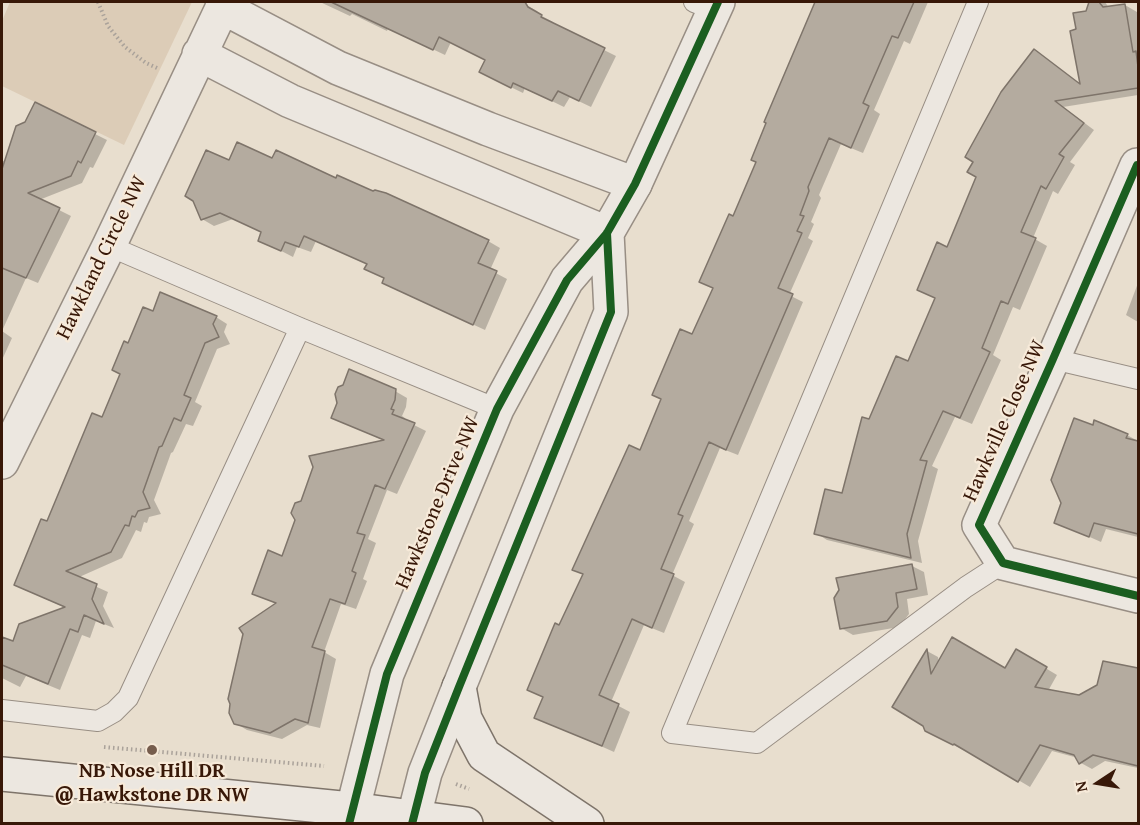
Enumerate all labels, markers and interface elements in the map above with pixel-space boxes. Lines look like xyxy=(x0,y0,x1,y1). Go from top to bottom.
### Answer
street label: Hawkland Circle NW xyxy=(51,172,153,344)
street label: Hawkville Close NW xyxy=(958,336,1052,506)
street label: Hawkstone Drive NW xyxy=(390,413,486,593)
marker: NB Nose Hill DR @ Hawkstone DR NW xyxy=(145,743,159,757)
north arrow xyxy=(1068,753,1128,813)
place label: NB Nose Hill DR @ Hawkstone DR NW xyxy=(55,759,249,809)
text: N xyxy=(1068,779,1093,794)

